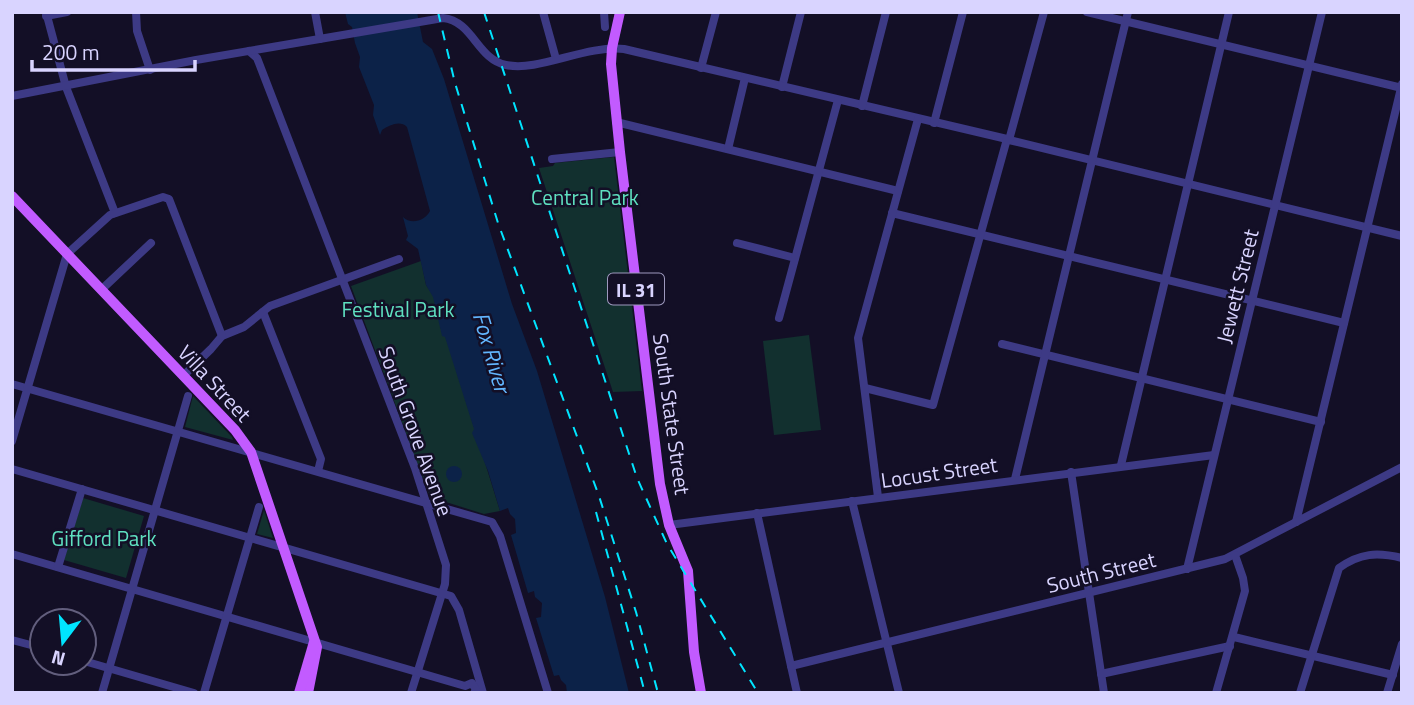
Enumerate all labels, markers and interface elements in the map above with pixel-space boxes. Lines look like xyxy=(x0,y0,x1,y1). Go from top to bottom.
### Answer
scale bar xyxy=(32,28,194,72)
text: 200 m xyxy=(42,36,99,68)
park label: Central Park xyxy=(531,181,639,213)
street label: Jewett Street xyxy=(1207,225,1267,346)
road number: IL 31 xyxy=(608,274,664,304)
park label: Festival Park xyxy=(341,293,455,325)
water label: Fox River xyxy=(464,308,521,399)
street label: South State Street xyxy=(645,331,699,497)
street label: Villa Street xyxy=(171,337,260,429)
street label: South Grove Avenue xyxy=(370,342,462,520)
street label: Locust Street xyxy=(879,448,1000,496)
park label: Gifford Park xyxy=(51,522,157,554)
street label: South Street xyxy=(1043,543,1159,601)
north arrow xyxy=(28,607,98,677)
text: N xyxy=(48,643,69,675)

